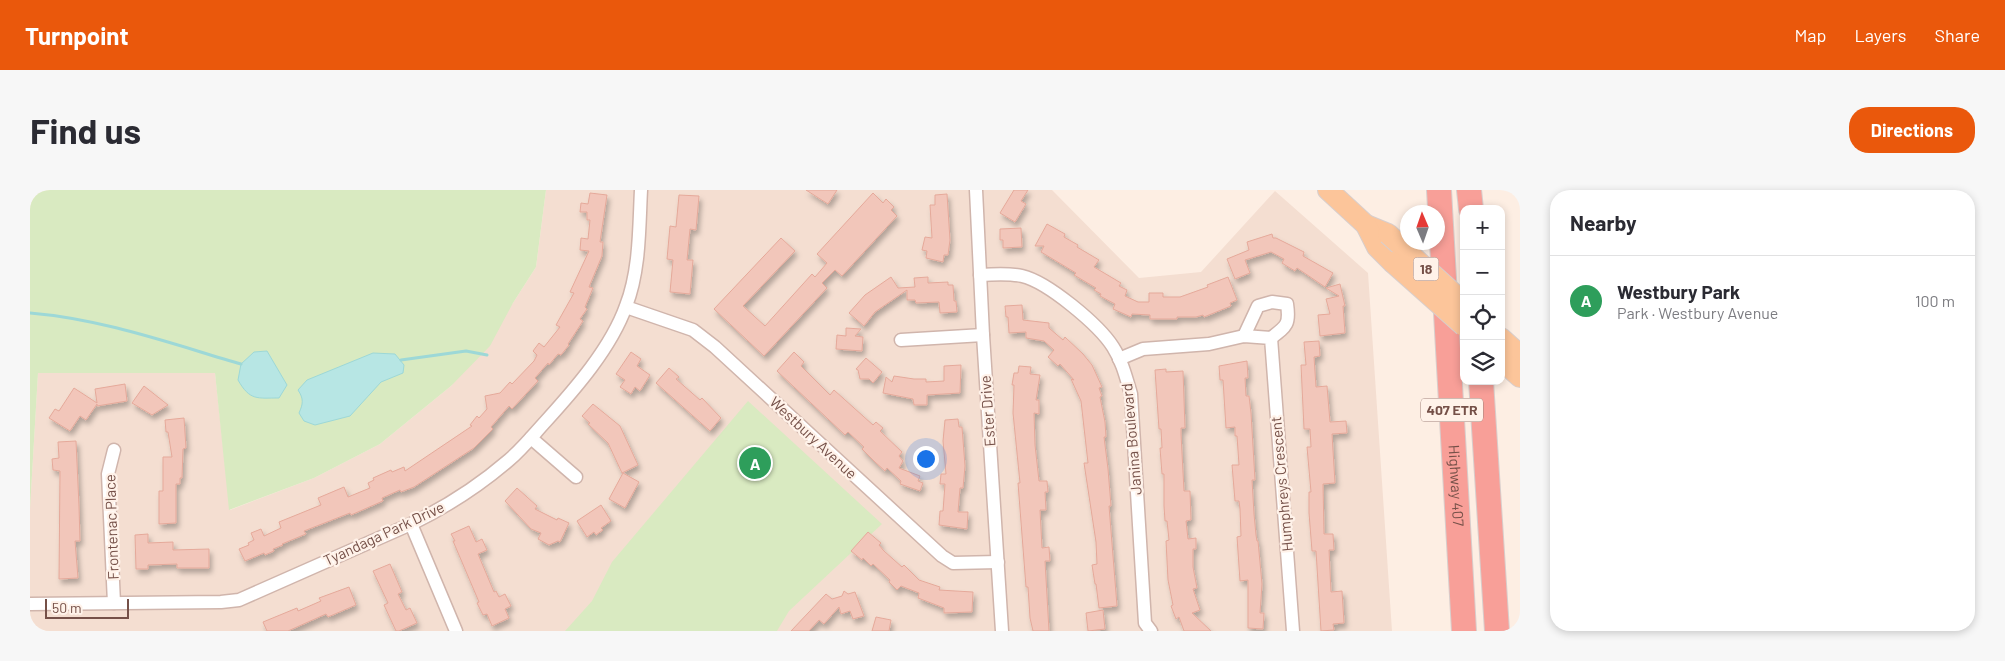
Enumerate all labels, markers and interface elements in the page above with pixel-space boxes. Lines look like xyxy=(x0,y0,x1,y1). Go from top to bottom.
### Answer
text: Turnpoint xyxy=(25,21,129,50)
text: Map xyxy=(1794,24,1826,46)
text: Layers xyxy=(1854,24,1907,46)
text: Share xyxy=(1935,24,1980,46)
button: Directions xyxy=(1849,107,1975,153)
text: Find us xyxy=(30,109,141,151)
north arrow xyxy=(1400,205,1445,250)
map controls xyxy=(1460,205,1505,385)
button: + xyxy=(1460,205,1505,250)
text: Nearby xyxy=(1570,210,1636,235)
button: − xyxy=(1460,250,1505,295)
road number: 18 xyxy=(1414,258,1438,280)
text: Westbury Park xyxy=(1617,280,1740,303)
text: A xyxy=(1581,291,1591,310)
text: 100 m xyxy=(1915,291,1955,310)
button: locate xyxy=(1460,295,1505,340)
text: Park · Westbury Avenue xyxy=(1617,303,1778,322)
button: layers xyxy=(1460,340,1505,385)
street label: Ester Drive xyxy=(976,375,998,447)
street label: Janina Boulevard xyxy=(1117,382,1145,496)
street label: Westbury Avenue xyxy=(766,392,861,482)
road number: 407 ETR xyxy=(1421,398,1483,422)
street label: Humphreys Crescent xyxy=(1266,416,1296,552)
pin: A xyxy=(739,444,771,482)
street label: Highway 407 xyxy=(1445,444,1468,527)
your location xyxy=(913,446,939,472)
street label: Frontenac Place xyxy=(100,474,122,580)
street label: Tyandaga Park Drive xyxy=(320,497,447,569)
scale bar xyxy=(45,596,129,619)
text: 50 m xyxy=(52,599,81,616)

